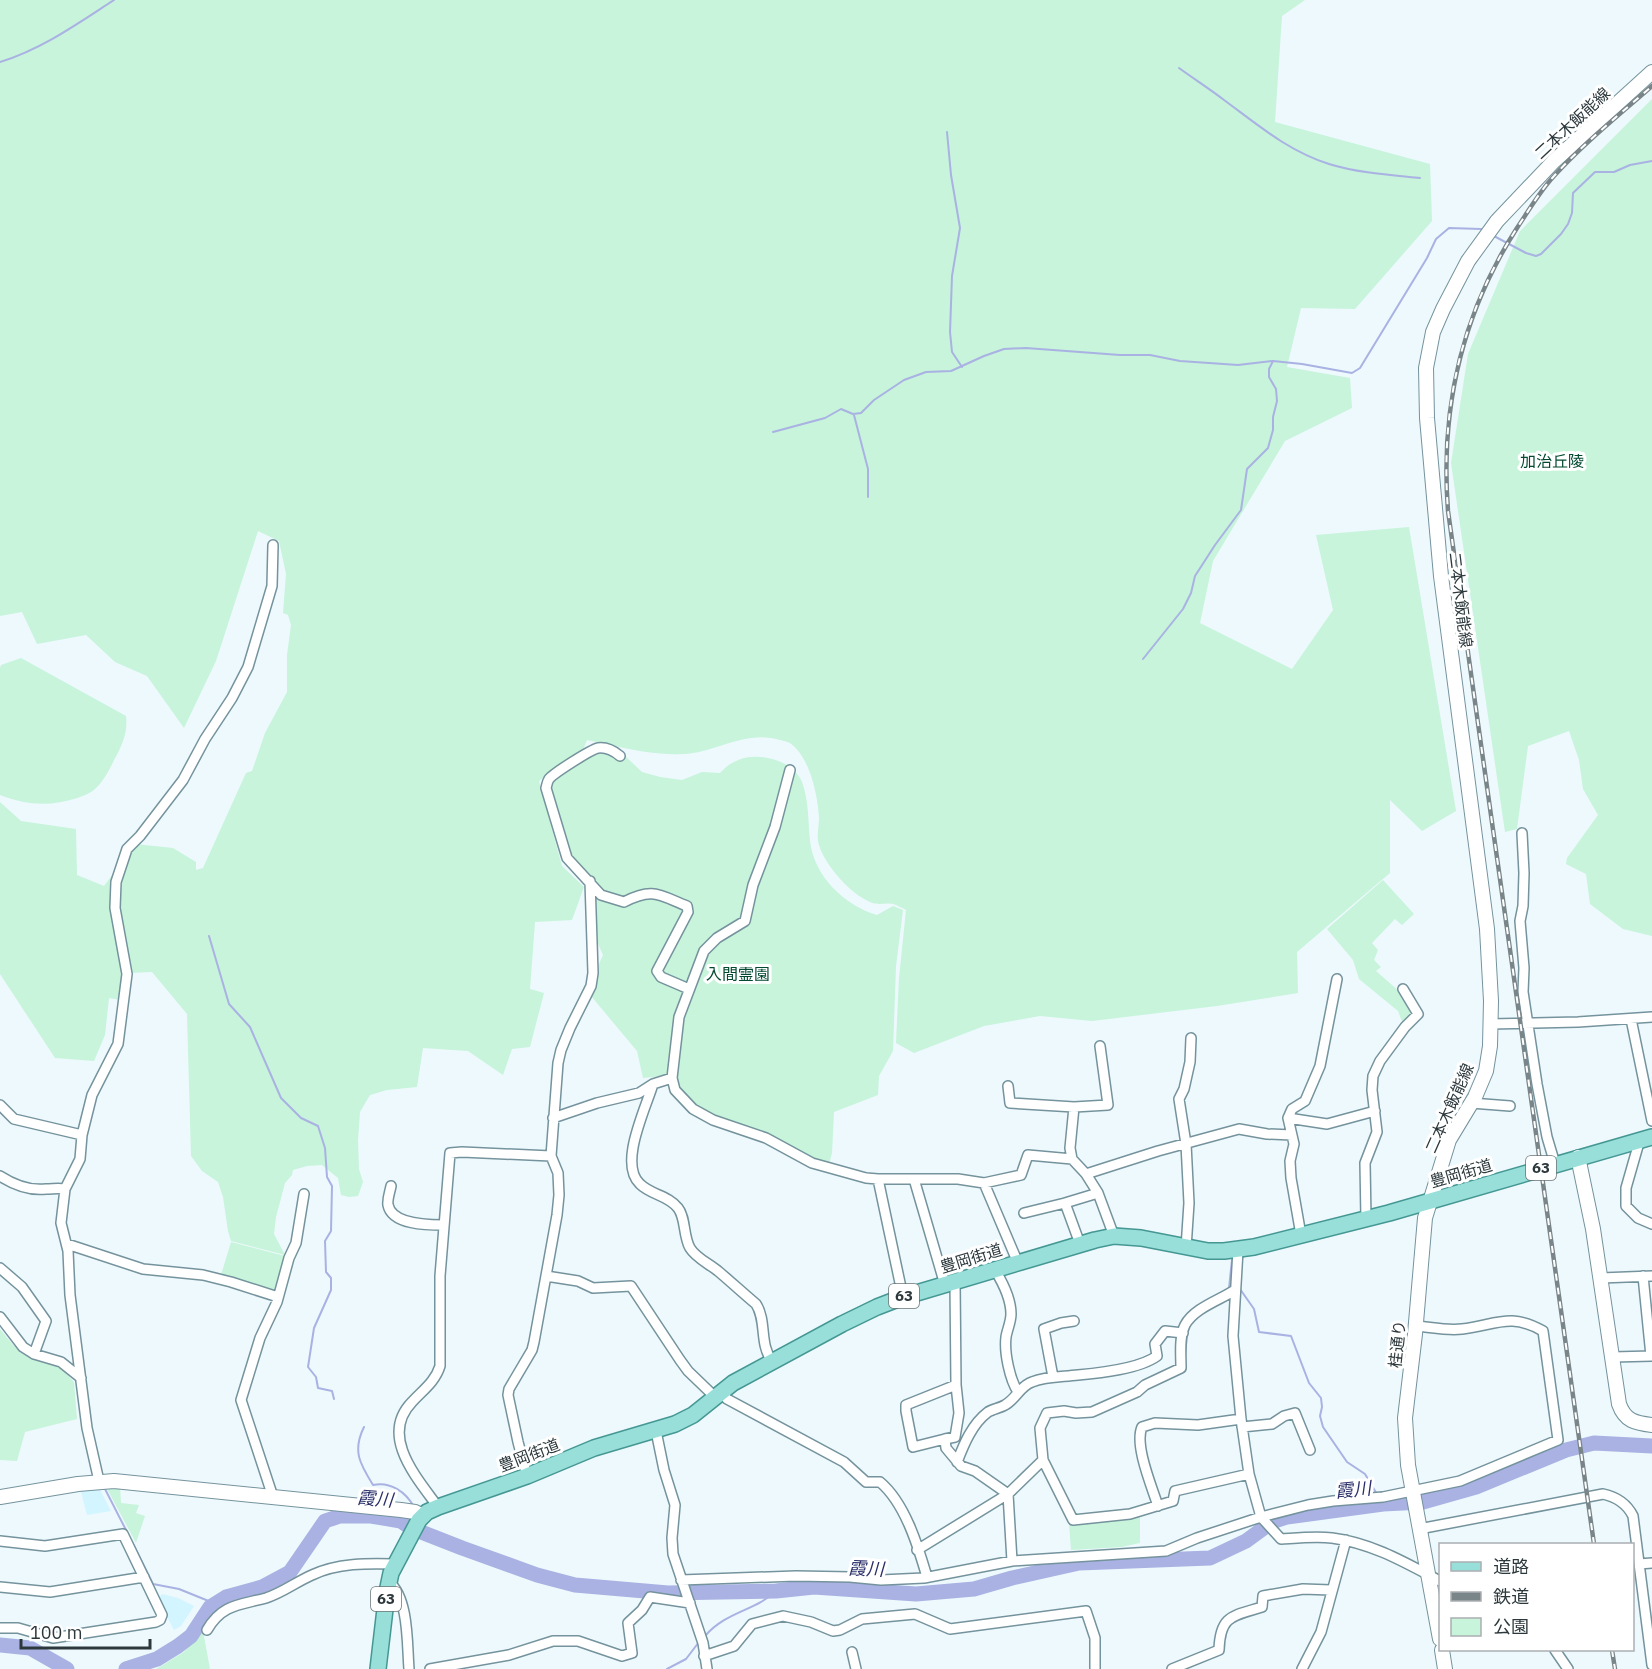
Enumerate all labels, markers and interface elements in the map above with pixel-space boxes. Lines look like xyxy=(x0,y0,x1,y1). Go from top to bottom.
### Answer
street label: 二本木飯能線 xyxy=(1530,83,1614,163)
park label: 加治丘陵 xyxy=(1520,451,1584,471)
street label: 二本木飯能線 xyxy=(1445,551,1477,649)
park label: 入間霊園 xyxy=(706,964,770,984)
street label: 二本木飯能線 xyxy=(1420,1060,1478,1156)
street label: 豊岡街道 xyxy=(1427,1155,1495,1191)
road number: 63 xyxy=(1526,1156,1556,1180)
street label: 豊岡街道 xyxy=(937,1239,1005,1277)
road number: 63 xyxy=(889,1284,919,1308)
street label: 桂通り xyxy=(1385,1319,1409,1369)
street label: 豊岡街道 xyxy=(496,1434,562,1476)
water label: 霞川 xyxy=(1334,1476,1374,1503)
water label: 霞川 xyxy=(356,1485,396,1512)
legend xyxy=(1439,1543,1634,1651)
text: 道路 xyxy=(1493,1555,1529,1578)
water label: 霞川 xyxy=(848,1556,886,1581)
text: 鉄道 xyxy=(1493,1585,1529,1608)
road number: 63 xyxy=(371,1587,401,1611)
scale bar xyxy=(21,1612,150,1650)
text: 公園 xyxy=(1493,1615,1529,1638)
text: 100 m xyxy=(30,1621,82,1644)

